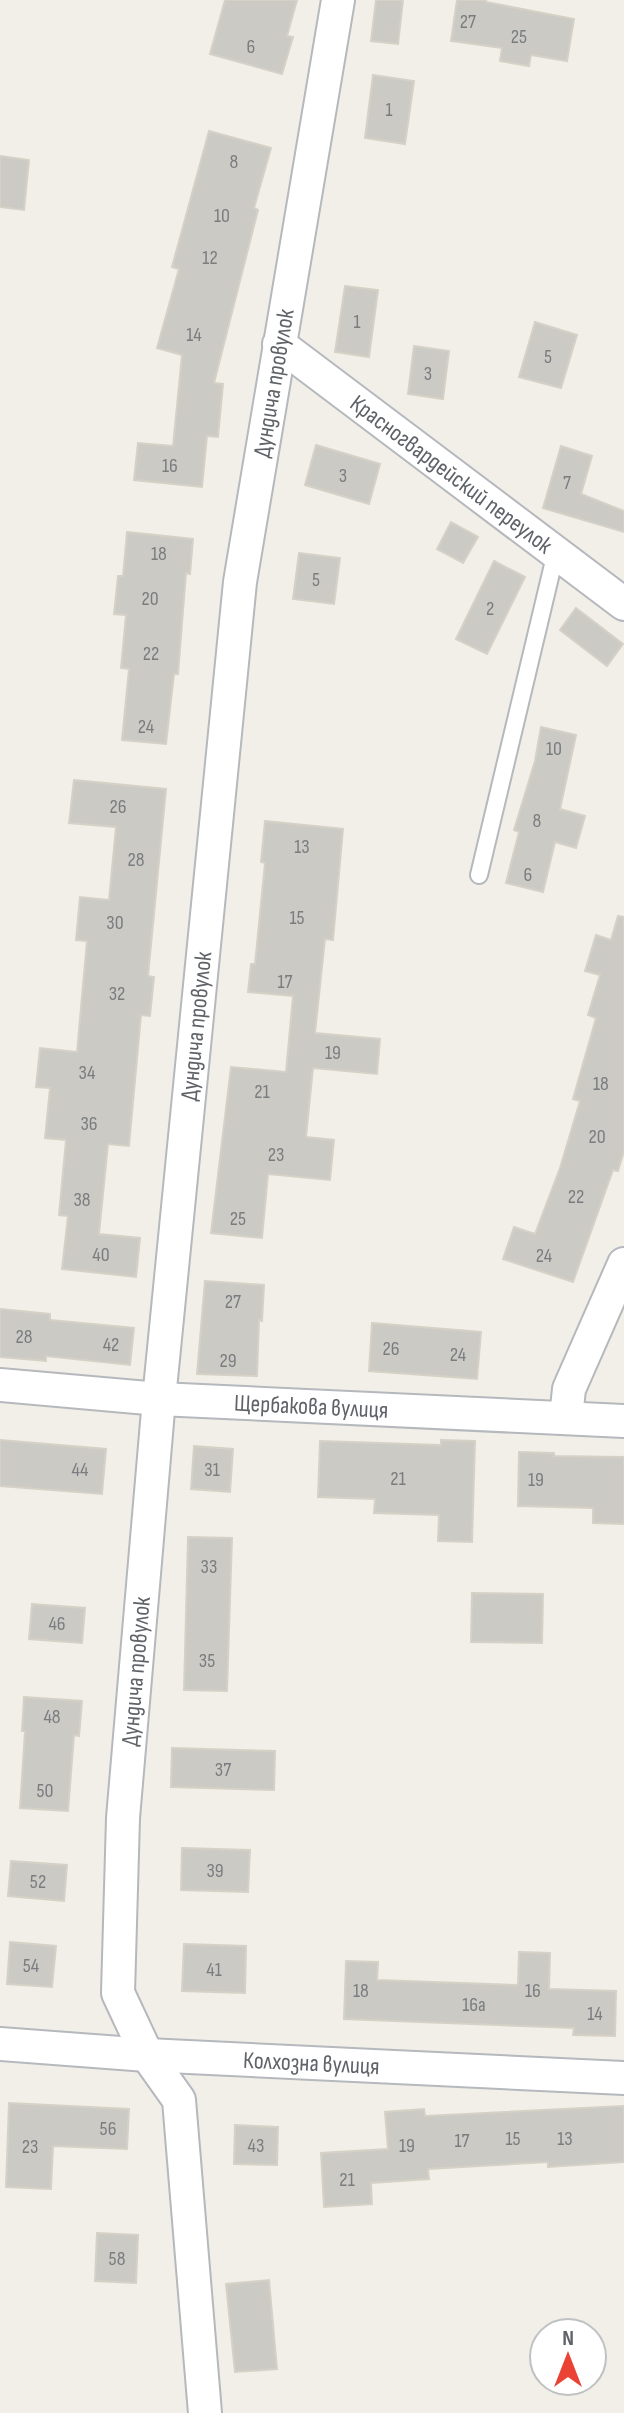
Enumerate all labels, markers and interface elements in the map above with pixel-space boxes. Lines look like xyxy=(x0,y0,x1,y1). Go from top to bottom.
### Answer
house number: 27 xyxy=(460,10,476,34)
house number: 25 xyxy=(511,25,527,49)
house number: 6 xyxy=(247,35,255,59)
house number: 1 xyxy=(386,98,393,122)
house number: 8 xyxy=(230,150,238,174)
house number: 10 xyxy=(214,204,230,228)
house number: 12 xyxy=(202,246,218,270)
street label: Дундича провулок xyxy=(247,306,301,460)
house number: 1 xyxy=(354,310,361,334)
house number: 14 xyxy=(186,323,202,347)
house number: 5 xyxy=(544,345,552,369)
house number: 3 xyxy=(424,362,432,386)
street label: Красногвардейский переулок xyxy=(344,389,559,561)
house number: 16 xyxy=(162,454,178,478)
house number: 3 xyxy=(339,464,347,488)
house number: 7 xyxy=(563,471,571,495)
house number: 18 xyxy=(151,542,167,566)
house number: 5 xyxy=(312,568,320,592)
house number: 20 xyxy=(141,587,159,611)
house number: 2 xyxy=(486,597,494,621)
house number: 22 xyxy=(143,642,159,666)
house number: 24 xyxy=(138,715,154,739)
house number: 10 xyxy=(546,737,562,761)
house number: 26 xyxy=(110,795,127,819)
house number: 8 xyxy=(533,809,541,833)
house number: 13 xyxy=(294,835,310,859)
house number: 28 xyxy=(128,848,145,872)
house number: 6 xyxy=(524,863,532,887)
house number: 15 xyxy=(289,906,305,930)
house number: 30 xyxy=(106,911,124,935)
street label: Дундича провулок xyxy=(175,949,218,1102)
house number: 17 xyxy=(278,970,292,994)
house number: 32 xyxy=(109,982,125,1006)
house number: 19 xyxy=(325,1041,341,1065)
house number: 34 xyxy=(79,1061,95,1085)
house number: 18 xyxy=(593,1072,609,1096)
house number: 21 xyxy=(254,1080,270,1104)
house number: 36 xyxy=(80,1112,98,1136)
house number: 20 xyxy=(588,1125,606,1149)
house number: 23 xyxy=(268,1143,284,1167)
house number: 22 xyxy=(568,1185,584,1209)
house number: 38 xyxy=(73,1188,91,1212)
house number: 25 xyxy=(230,1207,246,1231)
house number: 40 xyxy=(92,1243,110,1267)
house number: 24 xyxy=(536,1244,552,1268)
house number: 27 xyxy=(225,1290,241,1314)
house number: 28 xyxy=(16,1325,33,1349)
house number: 42 xyxy=(103,1333,119,1357)
house number: 26 xyxy=(383,1337,400,1361)
house number: 24 xyxy=(450,1343,466,1367)
house number: 29 xyxy=(219,1349,237,1373)
street label: Щербакова вулиця xyxy=(233,1389,389,1425)
house number: 44 xyxy=(72,1458,88,1482)
house number: 31 xyxy=(204,1458,220,1482)
house number: 21 xyxy=(390,1467,406,1491)
house number: 19 xyxy=(528,1468,544,1492)
house number: 33 xyxy=(201,1555,217,1579)
street label: Дундича провулок xyxy=(115,1595,157,1747)
house number: 46 xyxy=(48,1612,66,1636)
house number: 35 xyxy=(199,1649,215,1673)
house number: 48 xyxy=(43,1705,61,1729)
house number: 37 xyxy=(215,1758,231,1782)
house number: 50 xyxy=(37,1779,53,1803)
house number: 39 xyxy=(206,1859,224,1883)
house number: 52 xyxy=(30,1870,46,1894)
house number: 54 xyxy=(23,1954,39,1978)
house number: 41 xyxy=(206,1958,222,1982)
house number: 18 xyxy=(353,1979,369,2003)
house number: 16 xyxy=(525,1979,541,2003)
house number: 16а xyxy=(462,1993,486,2017)
house number: 14 xyxy=(587,2002,603,2026)
street label: Колхозна вулиця xyxy=(242,2046,380,2081)
house number: 56 xyxy=(100,2117,116,2141)
house number: 15 xyxy=(505,2127,521,2151)
house number: 13 xyxy=(557,2127,573,2151)
house number: 17 xyxy=(455,2129,469,2153)
house number: 43 xyxy=(248,2134,264,2158)
house number: 19 xyxy=(399,2134,415,2158)
house number: 23 xyxy=(22,2135,38,2159)
house number: 21 xyxy=(339,2168,355,2192)
house number: 58 xyxy=(109,2247,125,2271)
north arrow xyxy=(528,2317,608,2397)
text: N xyxy=(562,2325,574,2352)

